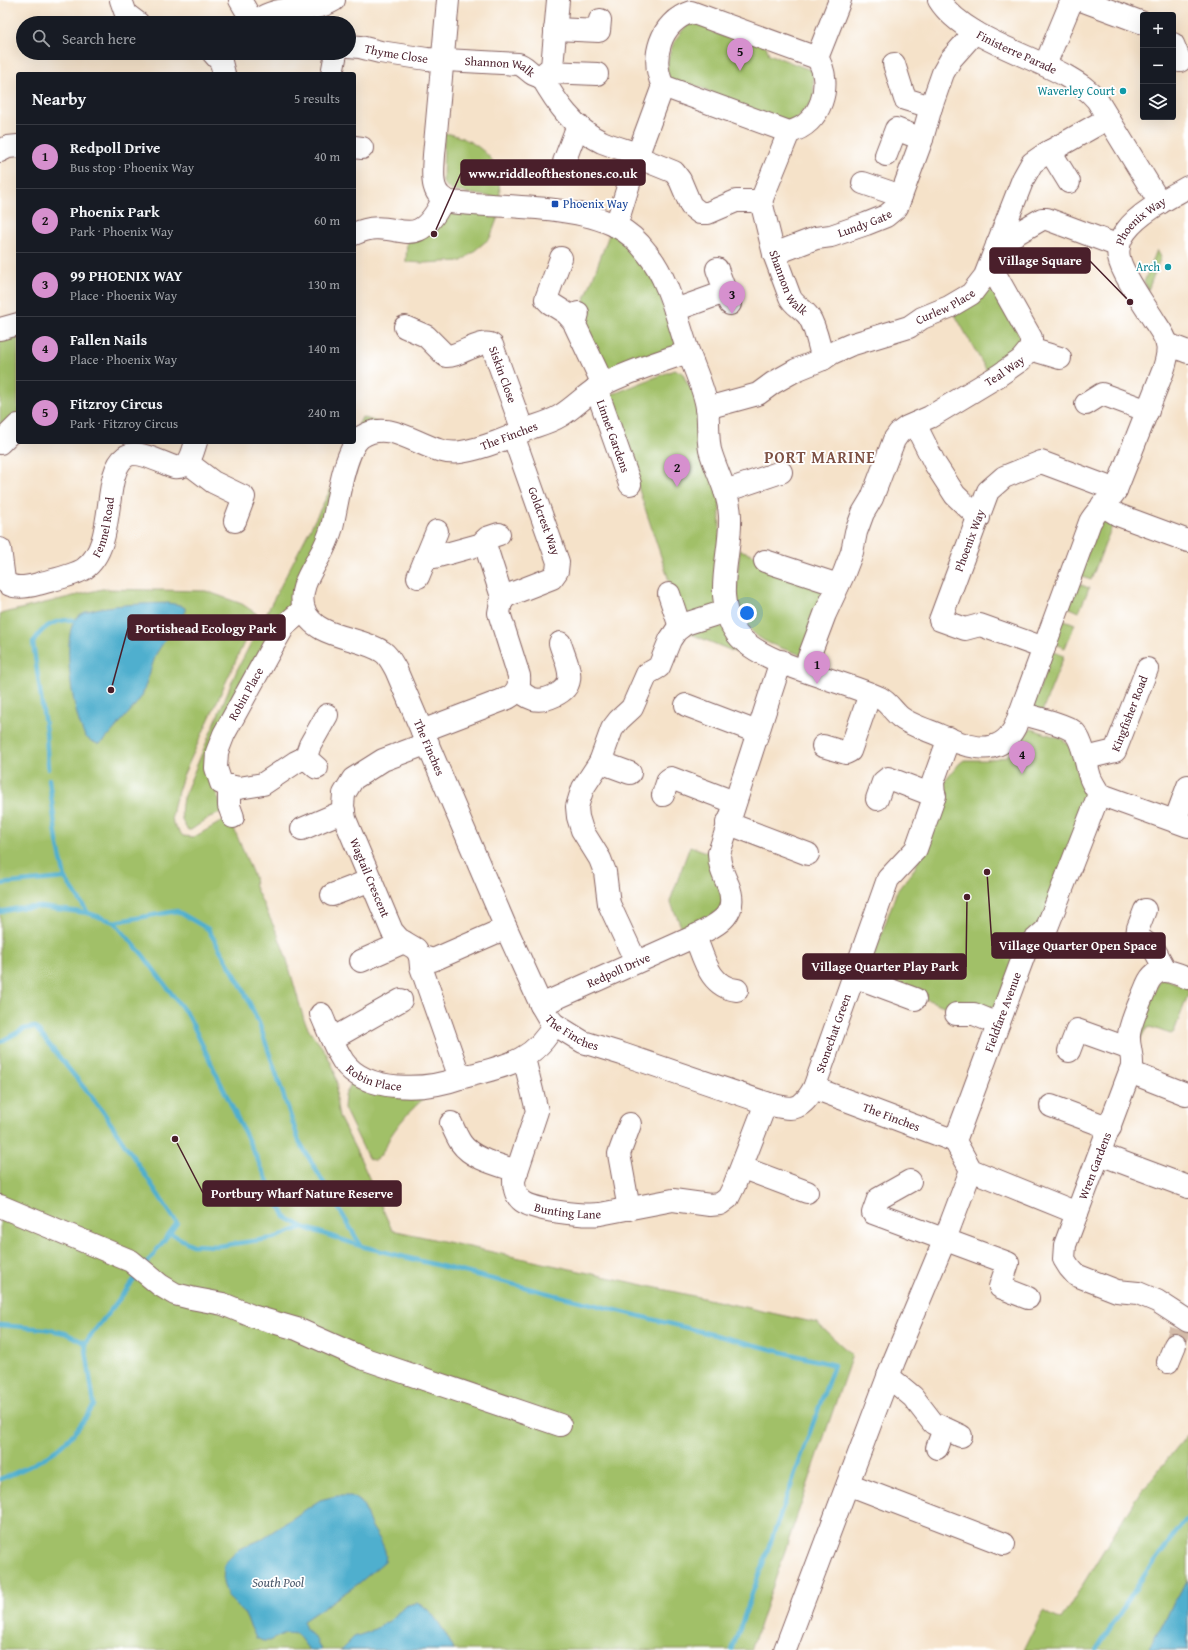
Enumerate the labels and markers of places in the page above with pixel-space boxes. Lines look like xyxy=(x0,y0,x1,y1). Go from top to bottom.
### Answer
pin: 5 xyxy=(727,38,753,71)
place label: Waverley Court xyxy=(1038,82,1116,99)
marker: Waverley Court xyxy=(1118,86,1128,96)
callout: www.riddleofthestones.co.uk xyxy=(461,160,645,185)
place label: Phoenix Way xyxy=(563,195,628,212)
marker: Phoenix Way xyxy=(550,199,560,209)
callout: Village Square xyxy=(990,248,1090,273)
place label: Arch xyxy=(1136,258,1160,275)
marker: Arch xyxy=(1163,262,1173,272)
pin: 3 xyxy=(719,281,745,314)
pin: 2 xyxy=(664,454,690,487)
callout: Portishead Ecology Park xyxy=(128,615,285,640)
pin: 1 xyxy=(804,651,830,684)
pin: 4 xyxy=(1009,741,1035,774)
callout: Village Quarter Open Space xyxy=(992,933,1165,958)
callout: Village Quarter Play Park xyxy=(803,954,966,979)
callout: Portbury Wharf Nature Reserve xyxy=(203,1181,401,1206)

